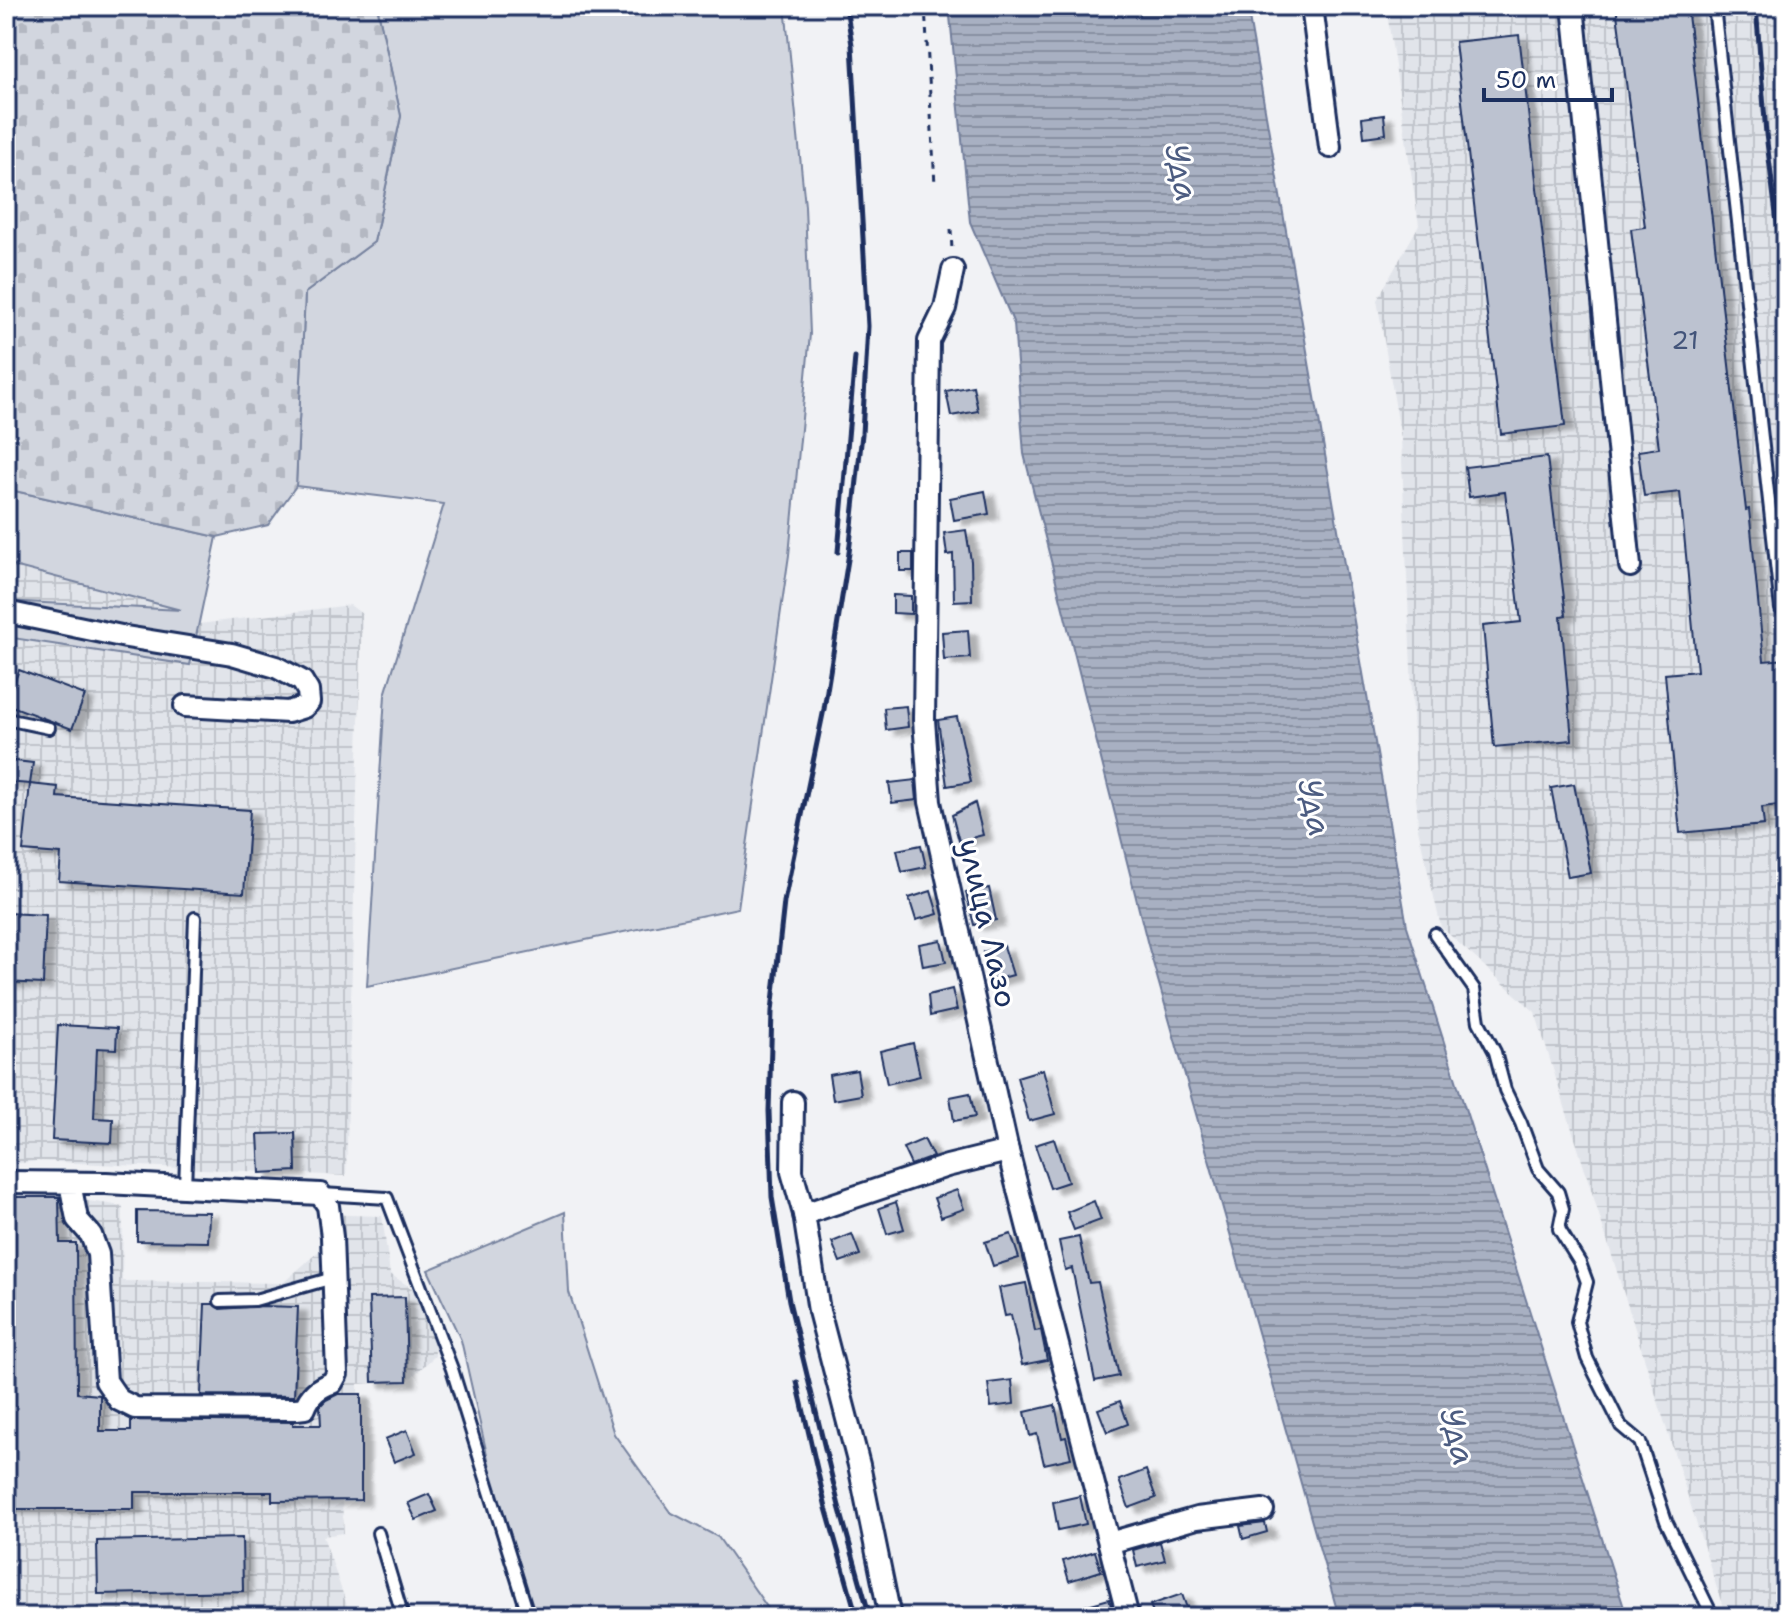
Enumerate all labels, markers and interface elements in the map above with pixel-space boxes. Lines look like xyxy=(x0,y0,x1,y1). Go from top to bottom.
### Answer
scale bar xyxy=(1484,52,1612,102)
text: 50 m xyxy=(1496,64,1556,96)
water label: Уда xyxy=(1155,139,1209,205)
house number: 21 xyxy=(1671,322,1699,357)
water label: Уда xyxy=(1288,774,1342,840)
street label: улица Лазо xyxy=(949,834,1027,1012)
water label: Уда xyxy=(1430,1402,1486,1470)

